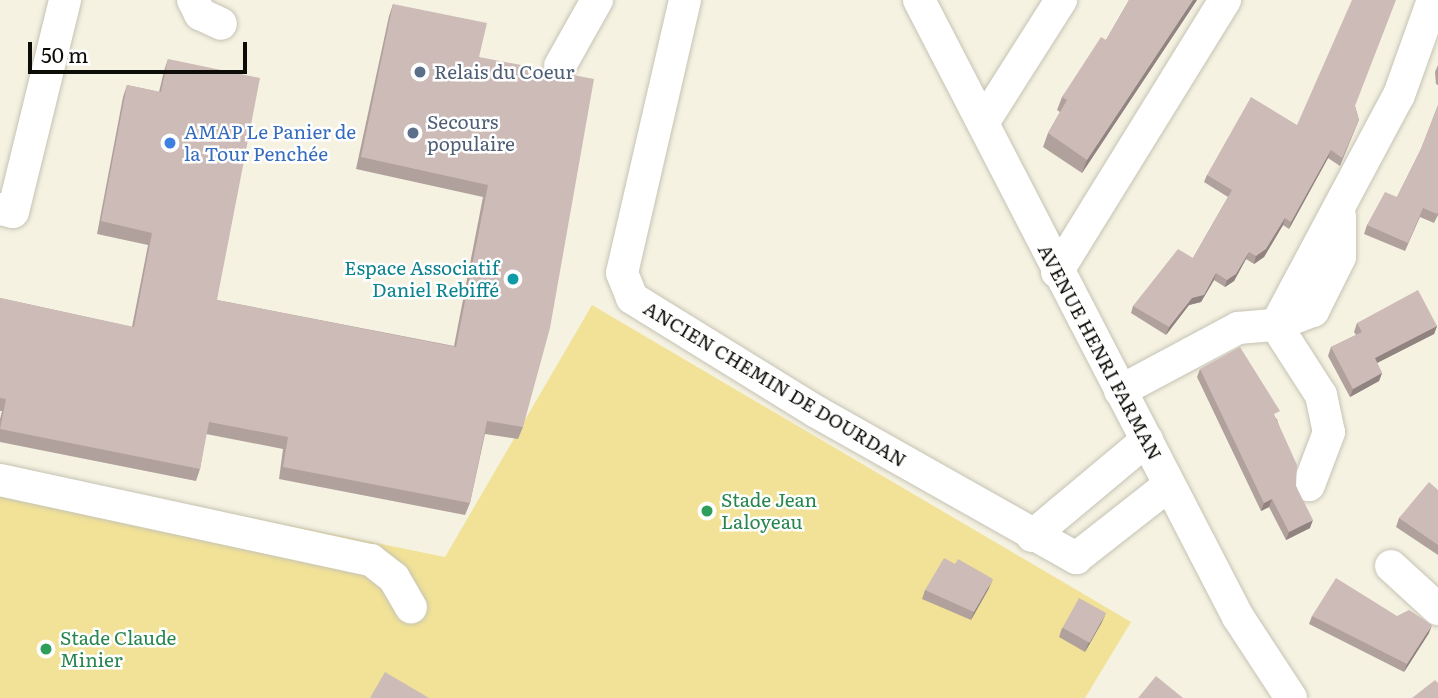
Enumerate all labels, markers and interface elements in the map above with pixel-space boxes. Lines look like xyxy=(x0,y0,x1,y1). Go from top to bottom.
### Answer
scale bar xyxy=(32,28,250,72)
text: 50 m xyxy=(41,38,88,69)
place label: Relais du Coeur xyxy=(434,61,575,83)
marker: Relais du Coeur xyxy=(412,64,428,80)
place label: Secours populaire xyxy=(427,111,515,155)
place label: AMAP Le Panier de la Tour Penchée xyxy=(184,121,356,165)
marker: Secours populaire xyxy=(405,125,421,141)
marker: AMAP Le Panier de la Tour Penchée xyxy=(162,135,178,151)
street label: AVENUE HENRI FARMAN xyxy=(1033,240,1167,464)
place label: Espace Associatif Daniel Rebiffé xyxy=(344,257,499,301)
marker: Espace Associatif Daniel Rebiffé xyxy=(505,271,521,287)
street label: ANCIEN CHEMIN DE DOURDAN xyxy=(640,296,910,472)
place label: Stade Jean Laloyeau xyxy=(721,489,817,533)
marker: Stade Jean Laloyeau xyxy=(699,503,715,519)
place label: Stade Claude Minier xyxy=(60,627,176,671)
marker: Stade Claude Minier xyxy=(38,641,54,657)

